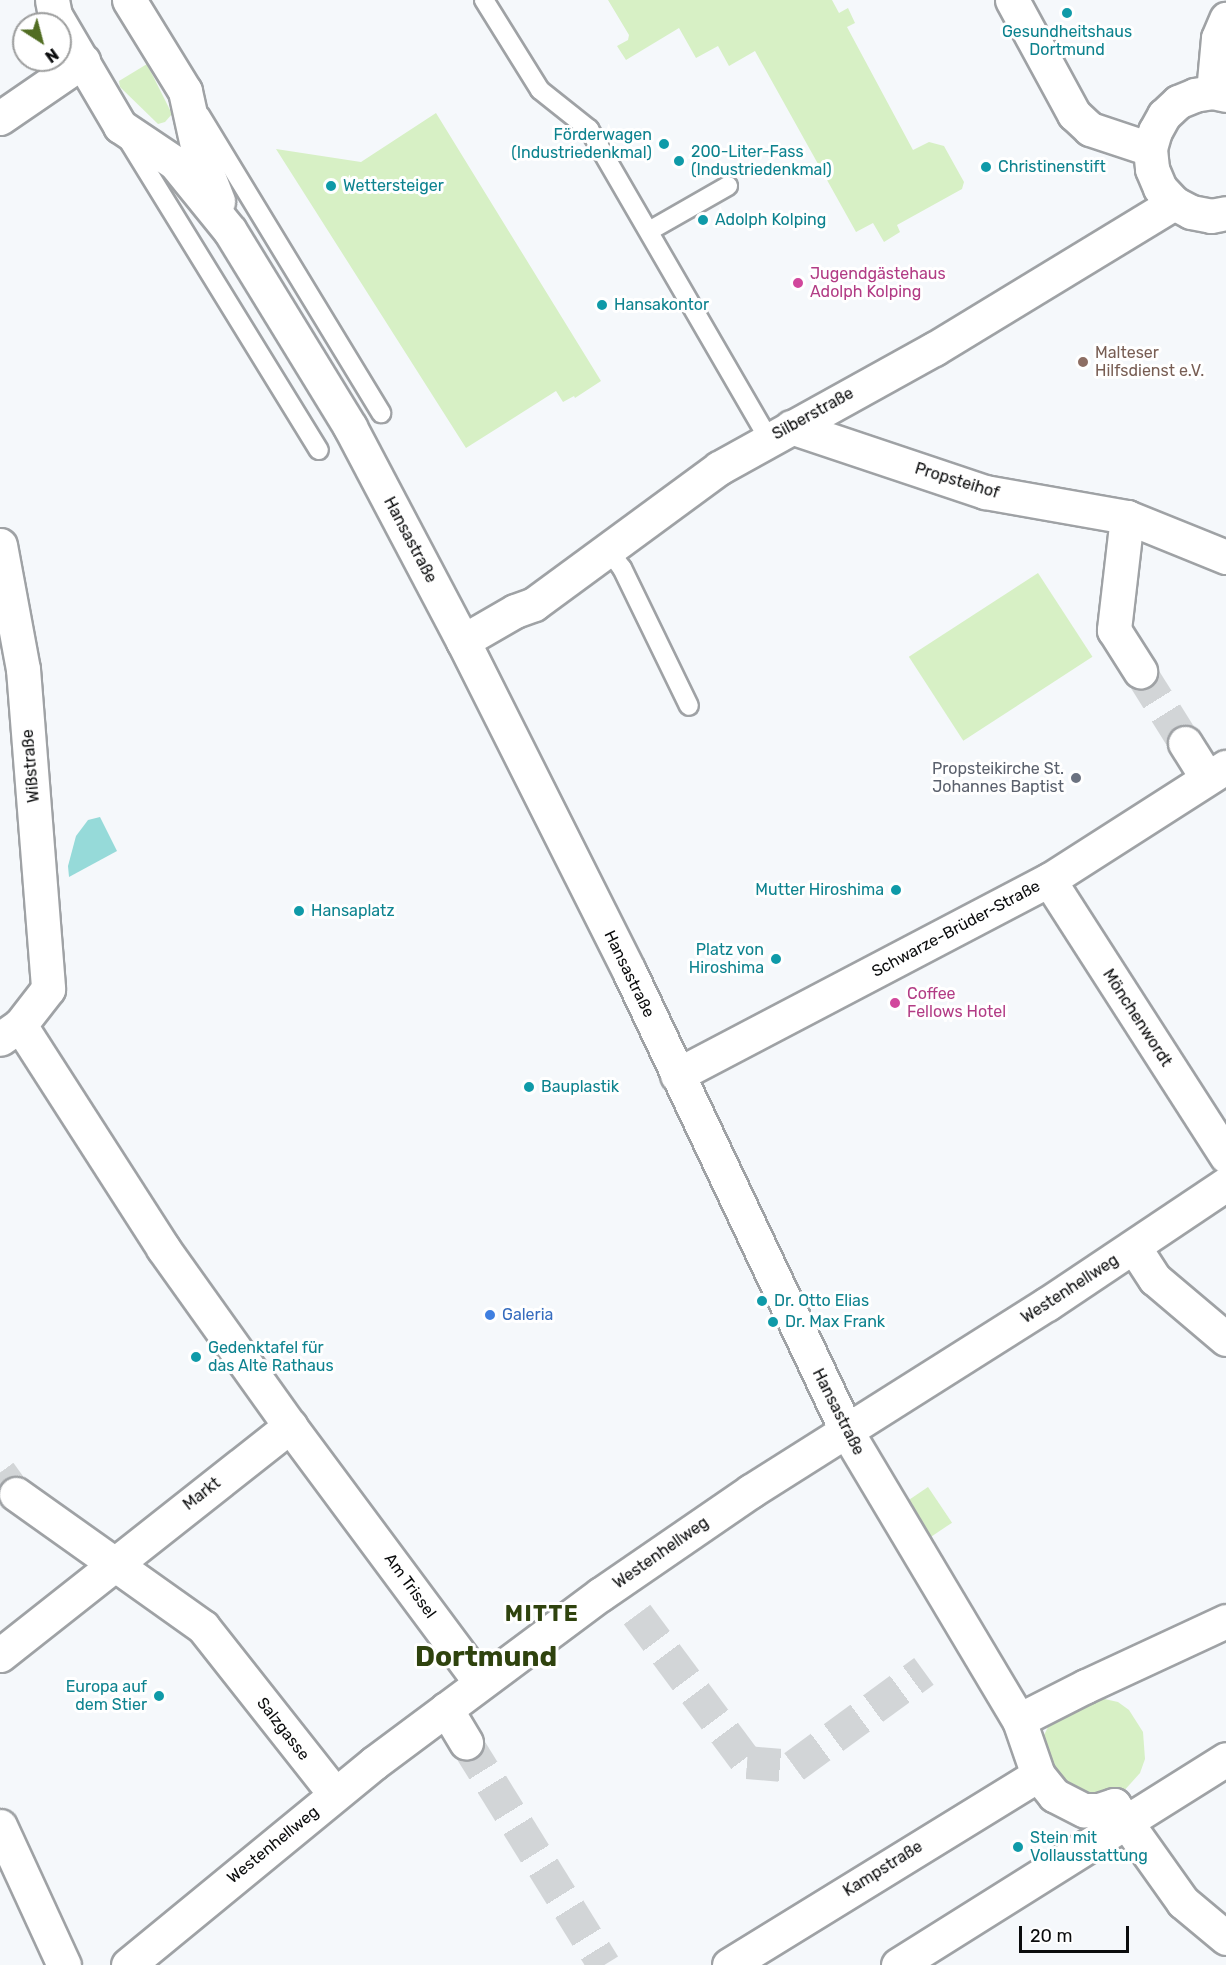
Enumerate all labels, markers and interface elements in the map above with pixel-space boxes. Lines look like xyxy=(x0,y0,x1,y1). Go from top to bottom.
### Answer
marker: Gesundheitshaus Dortmund xyxy=(1060,6,1074,20)
north arrow xyxy=(12,12,72,72)
place label: Gesundheitshaus Dortmund xyxy=(1002,22,1132,60)
text: N xyxy=(41,44,62,66)
place label: Förderwagen (Industriedenkmal) xyxy=(511,125,652,163)
marker: Förderwagen (Industriedenkmal) xyxy=(657,137,671,151)
place label: 200-Liter-Fass (Industriedenkmal) xyxy=(691,142,832,180)
marker: 200-Liter-Fass (Industriedenkmal) xyxy=(672,154,686,168)
place label: Christinenstift xyxy=(998,157,1106,177)
marker: Christinenstift xyxy=(979,160,993,174)
place label: Wettersteiger xyxy=(343,176,444,196)
marker: Wettersteiger xyxy=(324,179,338,193)
place label: Adolph Kolping xyxy=(715,210,826,230)
marker: Adolph Kolping xyxy=(696,213,710,227)
place label: Jugendgästehaus Adolph Kolping xyxy=(810,264,946,302)
marker: Jugendgästehaus Adolph Kolping xyxy=(791,276,805,290)
place label: Hansakontor xyxy=(614,295,709,315)
marker: Hansakontor xyxy=(595,298,609,312)
place label: Malteser Hilfsdienst e.V. xyxy=(1095,343,1204,381)
marker: Malteser Hilfsdienst e.V. xyxy=(1076,355,1090,369)
street label: Silberstraße xyxy=(769,384,857,444)
street label: Propsteihof xyxy=(913,459,1001,503)
street label: Hansastraße xyxy=(379,494,441,586)
street label: Wißstraße xyxy=(18,728,44,804)
place label: Propsteikirche St. Johannes Baptist xyxy=(932,759,1064,797)
marker: Propsteikirche St. Johannes Baptist xyxy=(1069,771,1083,785)
street label: Schwarze-Brüder-Straße xyxy=(869,876,1043,982)
place label: Mutter Hiroshima xyxy=(755,880,884,900)
marker: Mutter Hiroshima xyxy=(889,883,903,897)
place label: Hansaplatz xyxy=(311,901,395,921)
marker: Hansaplatz xyxy=(292,904,306,918)
street label: Hansastraße xyxy=(600,927,658,1021)
place label: Platz von Hiroshima xyxy=(689,940,764,978)
marker: Platz von Hiroshima xyxy=(769,952,783,966)
street label: Mönchenwordt xyxy=(1098,966,1176,1070)
place label: Coffee Fellows Hotel xyxy=(907,984,1006,1022)
marker: Coffee Fellows Hotel xyxy=(888,996,902,1010)
place label: Bauplastik xyxy=(541,1077,619,1097)
marker: Bauplastik xyxy=(522,1080,536,1094)
street label: Westenhellweg xyxy=(1018,1250,1122,1328)
place label: Dr. Otto Elias xyxy=(774,1291,869,1311)
marker: Dr. Otto Elias xyxy=(755,1294,769,1308)
place label: Galeria xyxy=(502,1305,553,1325)
marker: Galeria xyxy=(483,1308,497,1322)
place label: Dr. Max Frank xyxy=(785,1312,885,1332)
marker: Dr. Max Frank xyxy=(766,1315,780,1329)
place label: Gedenktafel für das Alte Rathaus xyxy=(208,1338,334,1376)
marker: Gedenktafel für das Alte Rathaus xyxy=(189,1350,203,1364)
street label: Hansastraße xyxy=(808,1366,868,1458)
street label: Markt xyxy=(179,1473,225,1515)
street label: Westenhellweg xyxy=(610,1513,712,1593)
street label: Am Trissel xyxy=(380,1550,440,1622)
district label: MITTE xyxy=(505,1601,579,1627)
district label: Dortmund xyxy=(415,1640,557,1674)
place label: Europa auf dem Stier xyxy=(66,1677,147,1715)
marker: Europa auf dem Stier xyxy=(152,1689,166,1703)
street label: Salzgasse xyxy=(253,1694,313,1764)
street label: Westenhellweg xyxy=(223,1802,323,1888)
place label: Stein mit Vollausstattung xyxy=(1030,1828,1148,1866)
street label: Kampstraße xyxy=(840,1837,926,1901)
marker: Stein mit Vollausstattung xyxy=(1011,1840,1025,1854)
scale bar xyxy=(1022,1914,1132,1952)
text: 20 m xyxy=(1030,1925,1072,1947)

